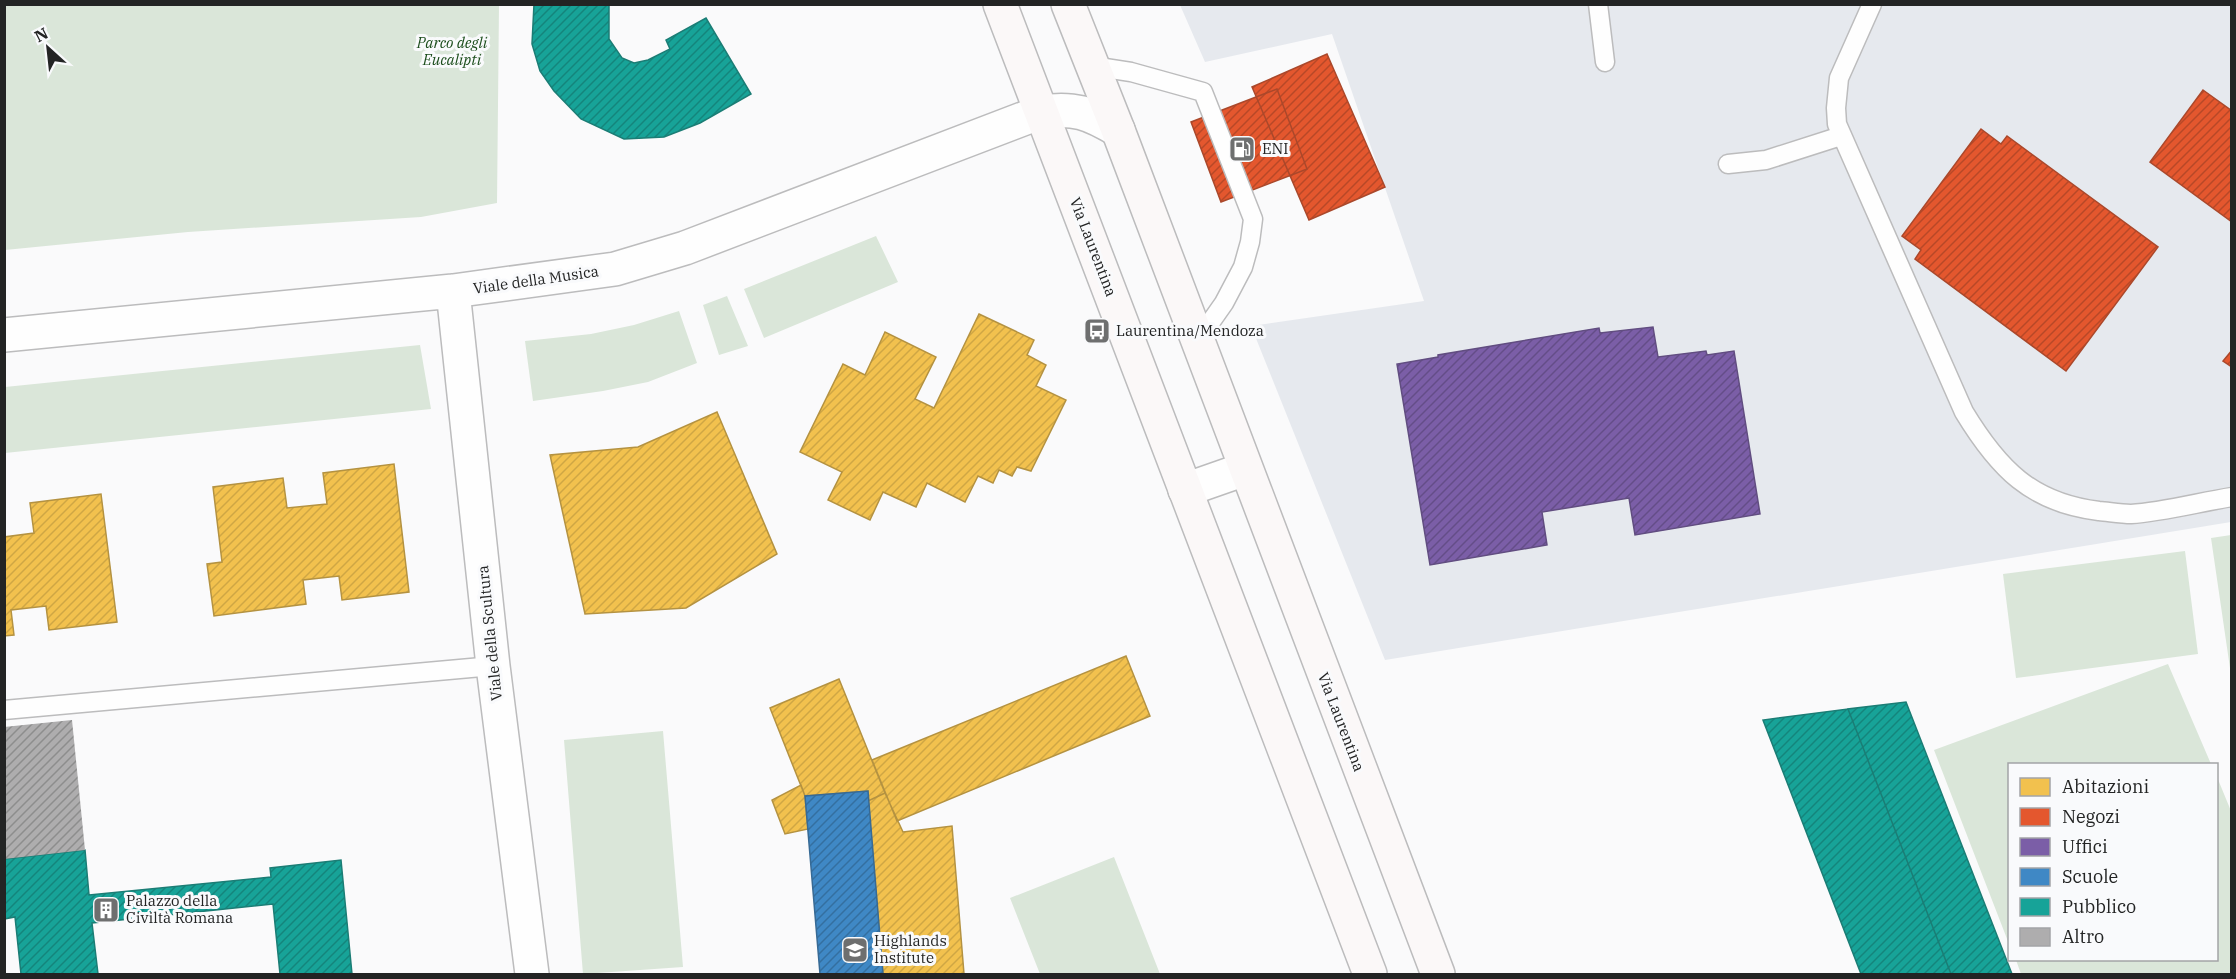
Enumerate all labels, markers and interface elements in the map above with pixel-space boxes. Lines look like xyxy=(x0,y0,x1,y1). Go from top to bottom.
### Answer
north arrow xyxy=(18,18,78,78)
text: N xyxy=(31,23,51,46)
park label: Parco degli Eucalipti xyxy=(416,33,488,69)
fuel station icon: ENI xyxy=(1227,134,1257,164)
place label: ENI xyxy=(1262,139,1288,158)
street label: Via Laurentina xyxy=(1066,195,1121,299)
street label: Viale della Musica xyxy=(472,261,600,298)
bus stop icon: Laurentina/Mendoza xyxy=(1082,316,1112,346)
place label: Laurentina/Mendoza xyxy=(1116,321,1264,340)
street label: Viale della Scultura xyxy=(473,564,506,702)
street label: Via Laurentina xyxy=(1314,670,1369,774)
legend xyxy=(2008,763,2218,961)
text: Abitazioni xyxy=(2062,775,2149,798)
text: Negozi xyxy=(2062,805,2120,828)
text: Uffici xyxy=(2062,835,2108,858)
text: Scuole xyxy=(2062,865,2118,888)
place label: Palazzo della Civiltà Romana xyxy=(126,891,233,927)
building icon: Palazzo della Civiltà Romana xyxy=(91,895,121,925)
text: Pubblico xyxy=(2062,895,2136,918)
text: Altro xyxy=(2062,925,2104,948)
place label: Highlands Institute xyxy=(874,931,947,967)
school or university icon: Highlands Institute xyxy=(840,935,870,965)

